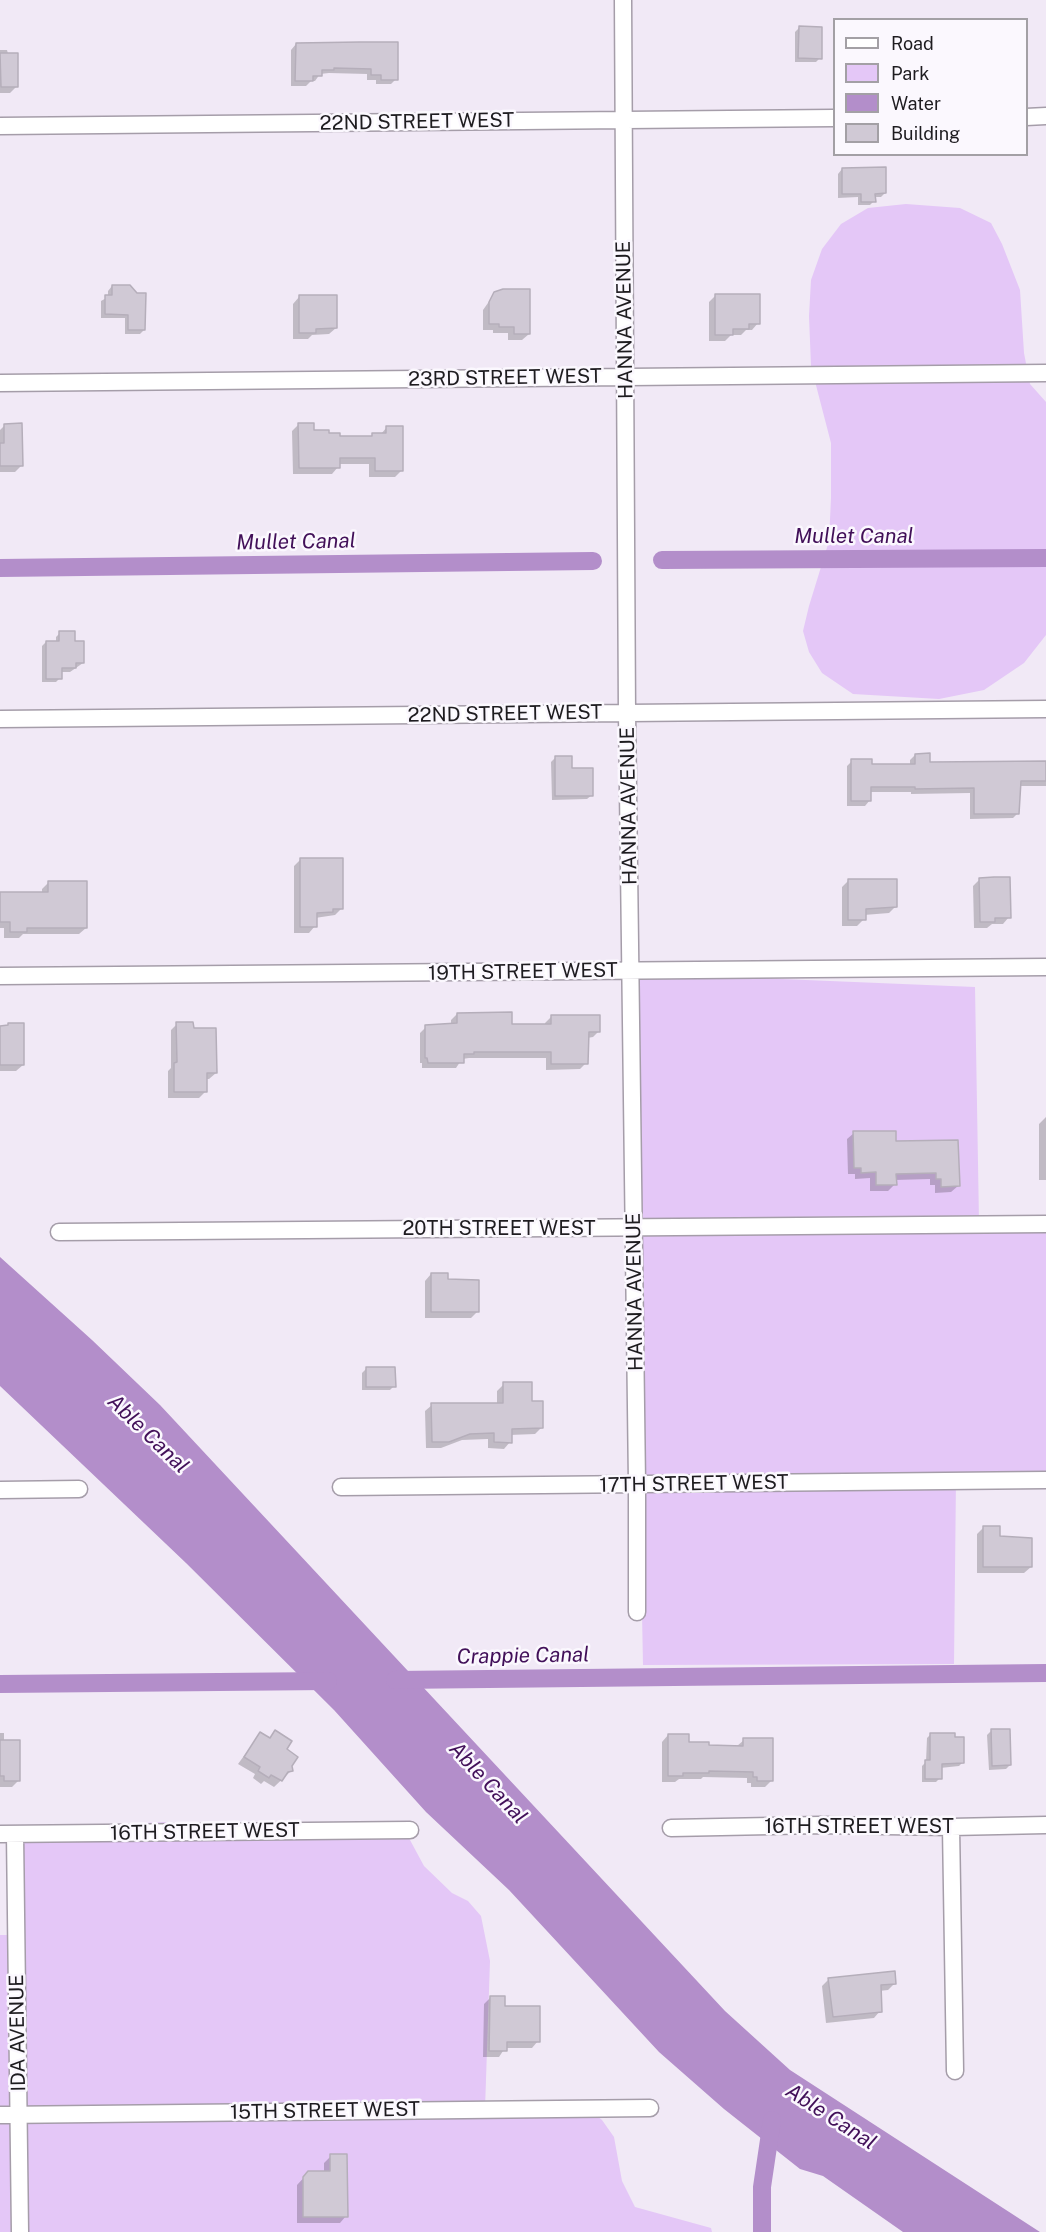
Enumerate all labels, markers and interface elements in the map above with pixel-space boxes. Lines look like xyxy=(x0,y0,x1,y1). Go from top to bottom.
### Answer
legend xyxy=(833,18,1028,156)
text: Road xyxy=(891,33,934,54)
text: Park xyxy=(891,63,929,84)
text: Water xyxy=(891,93,941,114)
street label: 22ND STREET WEST xyxy=(319,108,515,136)
text: Building xyxy=(891,123,960,144)
street label: HANNA AVENUE xyxy=(612,241,638,399)
street label: 23RD STREET WEST xyxy=(408,364,602,392)
water label: Mullet Canal xyxy=(794,524,914,550)
water label: Mullet Canal xyxy=(236,528,356,556)
street label: 22ND STREET WEST xyxy=(407,700,603,728)
street label: HANNA AVENUE xyxy=(616,727,642,885)
street label: 19TH STREET WEST xyxy=(428,958,618,986)
street label: HANNA AVENUE xyxy=(622,1213,648,1371)
street label: 20TH STREET WEST xyxy=(402,1217,596,1241)
water label: Able Canal xyxy=(102,1389,194,1479)
street label: 17TH STREET WEST xyxy=(599,1470,789,1498)
water label: Crappie Canal xyxy=(456,1642,590,1670)
water label: Able Canal xyxy=(444,1737,532,1829)
street label: 16TH STREET WEST xyxy=(764,1815,954,1839)
street label: 16TH STREET WEST xyxy=(110,1818,300,1846)
street label: IDA AVENUE xyxy=(5,1974,31,2092)
water label: Able Canal xyxy=(781,2078,881,2156)
street label: 15TH STREET WEST xyxy=(230,2097,420,2125)

